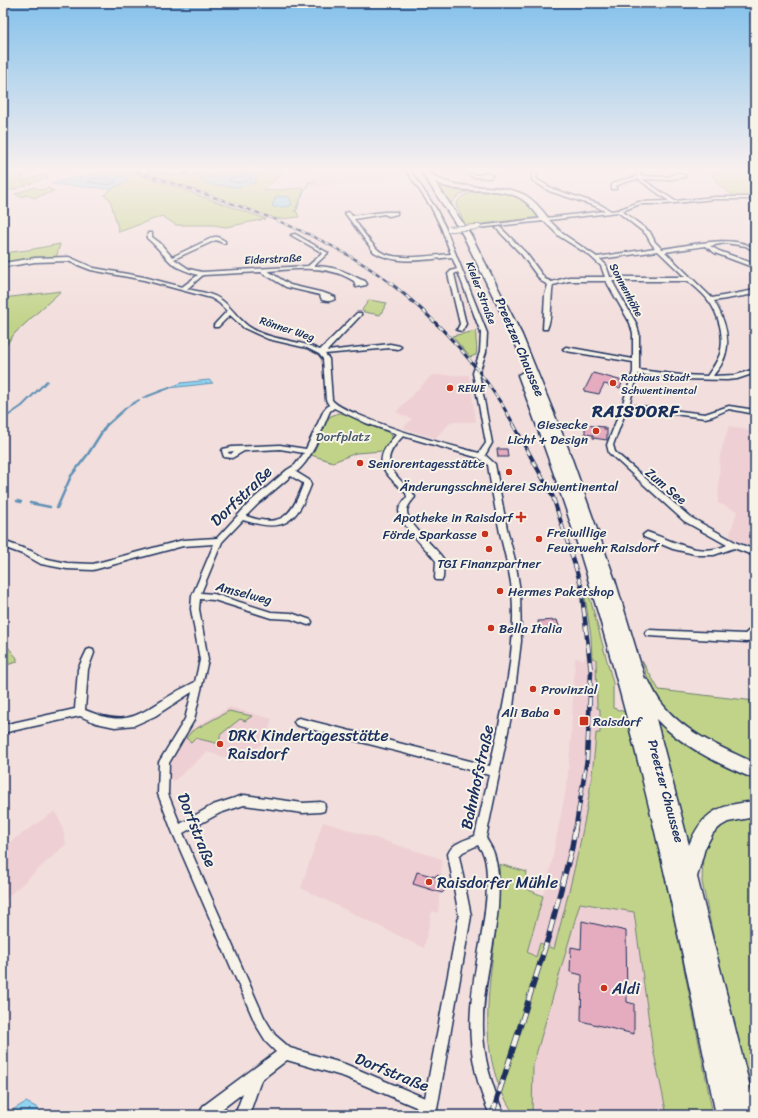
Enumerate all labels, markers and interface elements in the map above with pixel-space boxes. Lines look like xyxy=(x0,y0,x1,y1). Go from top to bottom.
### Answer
street label: Eiderstraße xyxy=(244,248,303,270)
street label: Kieler Straße xyxy=(460,259,502,327)
street label: Sonnenhöhe xyxy=(604,260,648,321)
street label: Preetzer Chaussee xyxy=(489,294,551,401)
street label: Rönner Weg xyxy=(257,311,317,347)
place label: Rathaus Stadt Schwentinental xyxy=(621,368,698,400)
marker: Rathaus Stadt Schwentinental xyxy=(608,378,618,388)
place label: REWE xyxy=(458,379,486,398)
marker: REWE xyxy=(445,383,455,393)
district label: RAISDORF xyxy=(591,396,681,426)
place label: Giesecke Licht + Design xyxy=(508,413,588,451)
park label: Dorfplatz xyxy=(316,425,371,448)
marker: Giesecke Licht + Design xyxy=(591,426,601,436)
place label: Seniorentagesstätte xyxy=(368,452,485,475)
street label: Dorfstraße xyxy=(203,458,279,534)
marker: Seniorentagesstätte xyxy=(355,458,365,468)
street label: Zum See xyxy=(640,462,692,510)
marker: Änderungsschneiderei Schwentinental xyxy=(504,467,514,477)
place label: Änderungsschneiderei Schwentinental xyxy=(399,475,619,498)
place label: Apotheke in Raisdorf xyxy=(393,506,514,529)
marker: Apotheke in Raisdorf xyxy=(516,512,526,522)
place label: Freiwillige Feuerwehr Raisdorf xyxy=(547,521,660,559)
place label: Förde Sparkasse xyxy=(383,523,477,546)
marker: Förde Sparkasse xyxy=(480,529,490,539)
marker: Freiwillige Feuerwehr Raisdorf xyxy=(534,534,544,544)
marker: TGI Finanzpartner xyxy=(484,544,494,554)
place label: TGI Finanzpartner xyxy=(437,552,541,575)
street label: Amselweg xyxy=(212,574,275,612)
place label: Hermes Paketshop xyxy=(508,580,614,603)
marker: Hermes Paketshop xyxy=(495,586,505,596)
place label: Bella Italia xyxy=(499,617,562,640)
marker: Bella Italia xyxy=(486,623,496,633)
place label: Provinzial xyxy=(541,678,598,701)
marker: Provinzial xyxy=(528,684,538,694)
place label: Ali Baba xyxy=(501,701,549,724)
marker: Ali Baba xyxy=(552,707,562,717)
place label: Raisdorf xyxy=(593,710,644,733)
marker: Raisdorf xyxy=(578,715,590,727)
place label: DRK Kindertagesstätte Raisdorf xyxy=(228,721,389,768)
street label: Bahnhofstraße xyxy=(452,722,502,832)
street label: Preetzer Chaussee xyxy=(641,737,691,846)
marker: DRK Kindertagesstätte Raisdorf xyxy=(215,739,225,749)
street label: Dorfstraße xyxy=(169,788,225,872)
place label: Raisdorfer Mühle xyxy=(437,868,558,897)
marker: Raisdorfer Mühle xyxy=(424,877,434,887)
place label: Aldi xyxy=(611,974,640,1003)
marker: Aldi xyxy=(599,983,609,993)
street label: Dorfstraße xyxy=(350,1044,434,1100)

